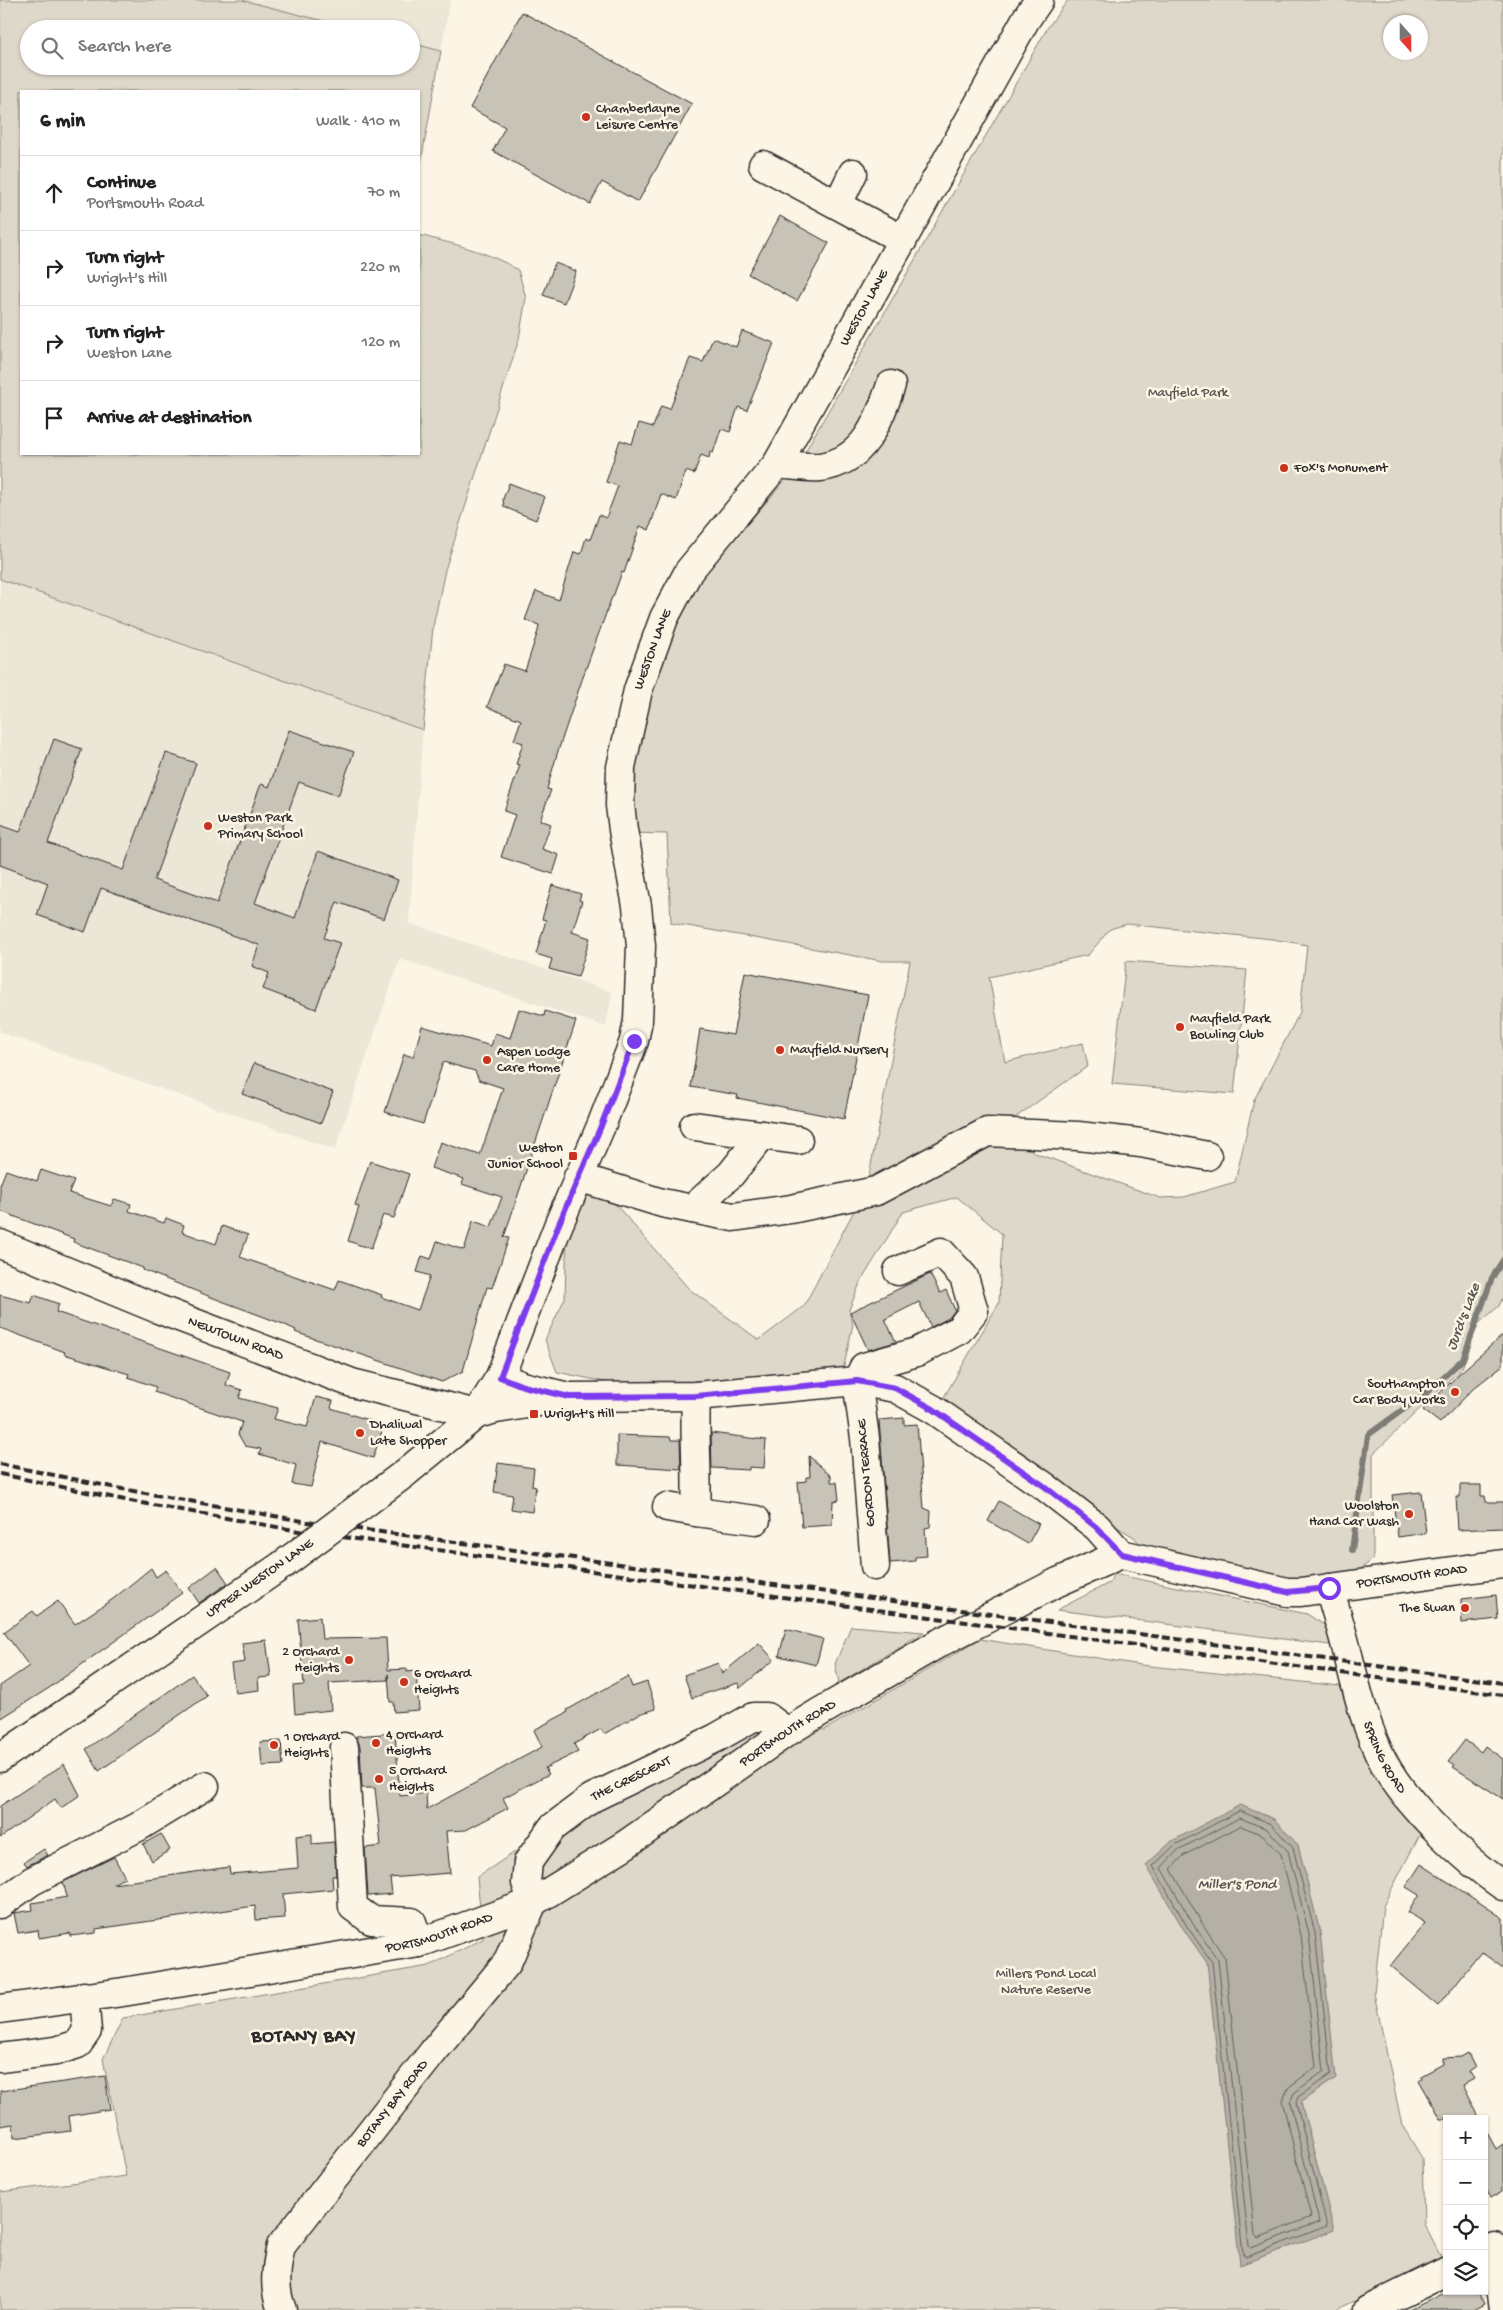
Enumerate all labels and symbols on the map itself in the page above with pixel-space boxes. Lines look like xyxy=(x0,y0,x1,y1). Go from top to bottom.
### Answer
north arrow xyxy=(1383,15,1428,60)
place label: Chamberlayne Leisure Centre xyxy=(596,101,681,134)
marker: Chamberlayne Leisure Centre xyxy=(580,111,592,123)
street label: WESTON LANE xyxy=(836,266,893,349)
park label: Mayfield Park xyxy=(1148,385,1230,402)
place label: Fox's Monument xyxy=(1293,460,1389,477)
marker: Fox's Monument xyxy=(1278,462,1290,474)
street label: WESTON LANE xyxy=(630,605,676,692)
place label: Weston Park Primary School xyxy=(217,810,303,843)
marker: Weston Park Primary School xyxy=(202,820,214,832)
place label: Mayfield Park Bowling Club xyxy=(1189,1011,1272,1044)
marker: Mayfield Park Bowling Club xyxy=(1174,1021,1186,1033)
route end xyxy=(623,1030,646,1053)
place label: Mayfield Nursery xyxy=(790,1042,889,1059)
place label: Aspen Lodge Care Home xyxy=(497,1044,571,1077)
marker: Mayfield Nursery xyxy=(774,1044,786,1056)
marker: Aspen Lodge Care Home xyxy=(481,1054,493,1066)
place label: Weston Junior School xyxy=(487,1140,563,1173)
marker: Weston Junior School xyxy=(567,1150,579,1162)
water label: Jurd's Lake xyxy=(1443,1280,1485,1353)
street label: NEWTOWN ROAD xyxy=(185,1313,287,1365)
place label: Southampton Car Body Works xyxy=(1353,1376,1446,1409)
marker: Southampton Car Body Works xyxy=(1449,1386,1461,1398)
place label: Wright's Hill xyxy=(544,1406,614,1423)
marker: Wright's Hill xyxy=(528,1408,540,1420)
place label: Dhaliwal Late Shopper xyxy=(369,1417,447,1450)
street label: GORDON TERRACE xyxy=(854,1417,880,1528)
marker: Dhaliwal Late Shopper xyxy=(354,1427,366,1439)
place label: Woolston Hand Car Wash xyxy=(1309,1498,1399,1531)
marker: Woolston Hand Car Wash xyxy=(1403,1508,1415,1520)
street label: UPPER WESTON LANE xyxy=(203,1535,318,1623)
street label: PORTSMOUTH ROAD xyxy=(1354,1560,1469,1593)
route start xyxy=(1318,1577,1341,1600)
place label: The Swan xyxy=(1399,1600,1455,1617)
marker: The Swan xyxy=(1459,1602,1471,1614)
place label: 2 Orchard Heights xyxy=(282,1644,341,1677)
marker: 2 Orchard Heights xyxy=(343,1654,355,1666)
place label: 6 Orchard Heights xyxy=(414,1666,473,1699)
marker: 6 Orchard Heights xyxy=(398,1676,410,1688)
street label: PORTSMOUTH ROAD xyxy=(735,1696,840,1772)
street label: SPRING ROAD xyxy=(1359,1719,1410,1798)
place label: 4 Orchard Heights xyxy=(386,1727,444,1760)
place label: 1 Orchard Heights xyxy=(283,1729,341,1762)
marker: 4 Orchard Heights xyxy=(370,1737,382,1749)
marker: 1 Orchard Heights xyxy=(268,1739,280,1751)
street label: THE CRESCENT xyxy=(588,1752,674,1806)
place label: 5 Orchard Heights xyxy=(389,1763,448,1796)
marker: 5 Orchard Heights xyxy=(373,1773,385,1785)
water label: Miller's Pond xyxy=(1198,1876,1278,1894)
street label: PORTSMOUTH ROAD xyxy=(383,1908,496,1957)
park label: Millers Pond Local Nature Reserve xyxy=(996,1966,1096,1999)
district label: BOTANY BAY xyxy=(250,2026,357,2049)
street label: BOTANY BAY ROAD xyxy=(352,2056,433,2152)

